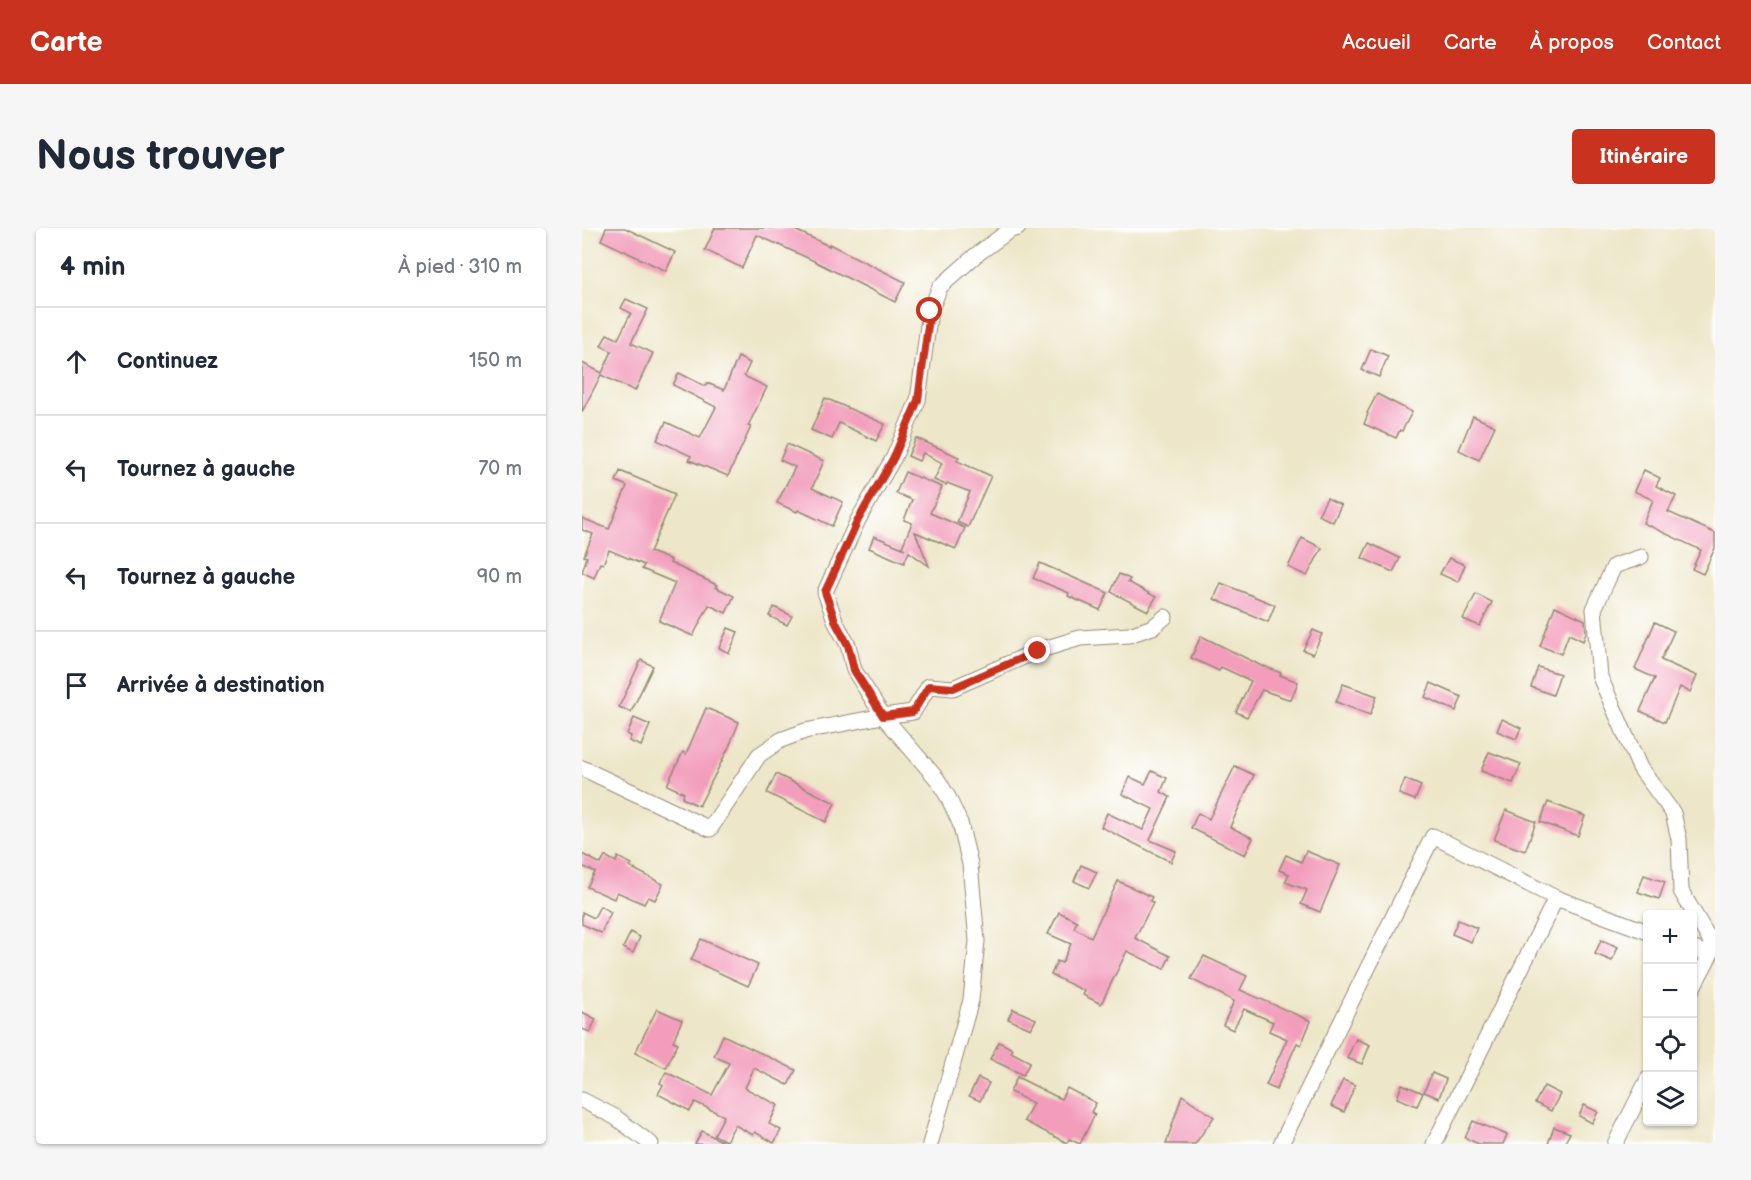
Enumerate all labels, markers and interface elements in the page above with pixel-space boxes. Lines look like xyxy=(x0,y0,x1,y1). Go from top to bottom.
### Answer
text: Carte xyxy=(30,26,103,59)
text: Accueil xyxy=(1342,30,1411,55)
text: Carte xyxy=(1444,30,1497,55)
text: À propos xyxy=(1530,30,1614,55)
text: Contact xyxy=(1647,30,1721,55)
button: Itinéraire xyxy=(1572,129,1715,184)
text: Nous trouver xyxy=(36,131,284,182)
text: 4 min xyxy=(60,252,125,283)
text: À pied · 310 m xyxy=(398,255,522,279)
route start xyxy=(916,297,942,323)
icon: ahead xyxy=(60,345,93,378)
text: Continuez xyxy=(117,348,218,375)
text: 150 m xyxy=(469,349,522,373)
icon: left xyxy=(60,453,93,486)
text: Tournez à gauche xyxy=(117,456,295,483)
text: 70 m xyxy=(478,457,522,481)
icon: left xyxy=(60,561,93,594)
text: Tournez à gauche xyxy=(117,564,295,591)
text: 90 m xyxy=(477,565,522,589)
route end xyxy=(1024,637,1050,663)
icon: arrive xyxy=(60,669,93,702)
text: Arrivée à destination xyxy=(117,672,325,699)
map controls xyxy=(1643,910,1697,1126)
button: + xyxy=(1643,910,1697,964)
button: − xyxy=(1643,964,1697,1018)
button: locate xyxy=(1643,1018,1697,1072)
button: layers xyxy=(1643,1072,1697,1126)

